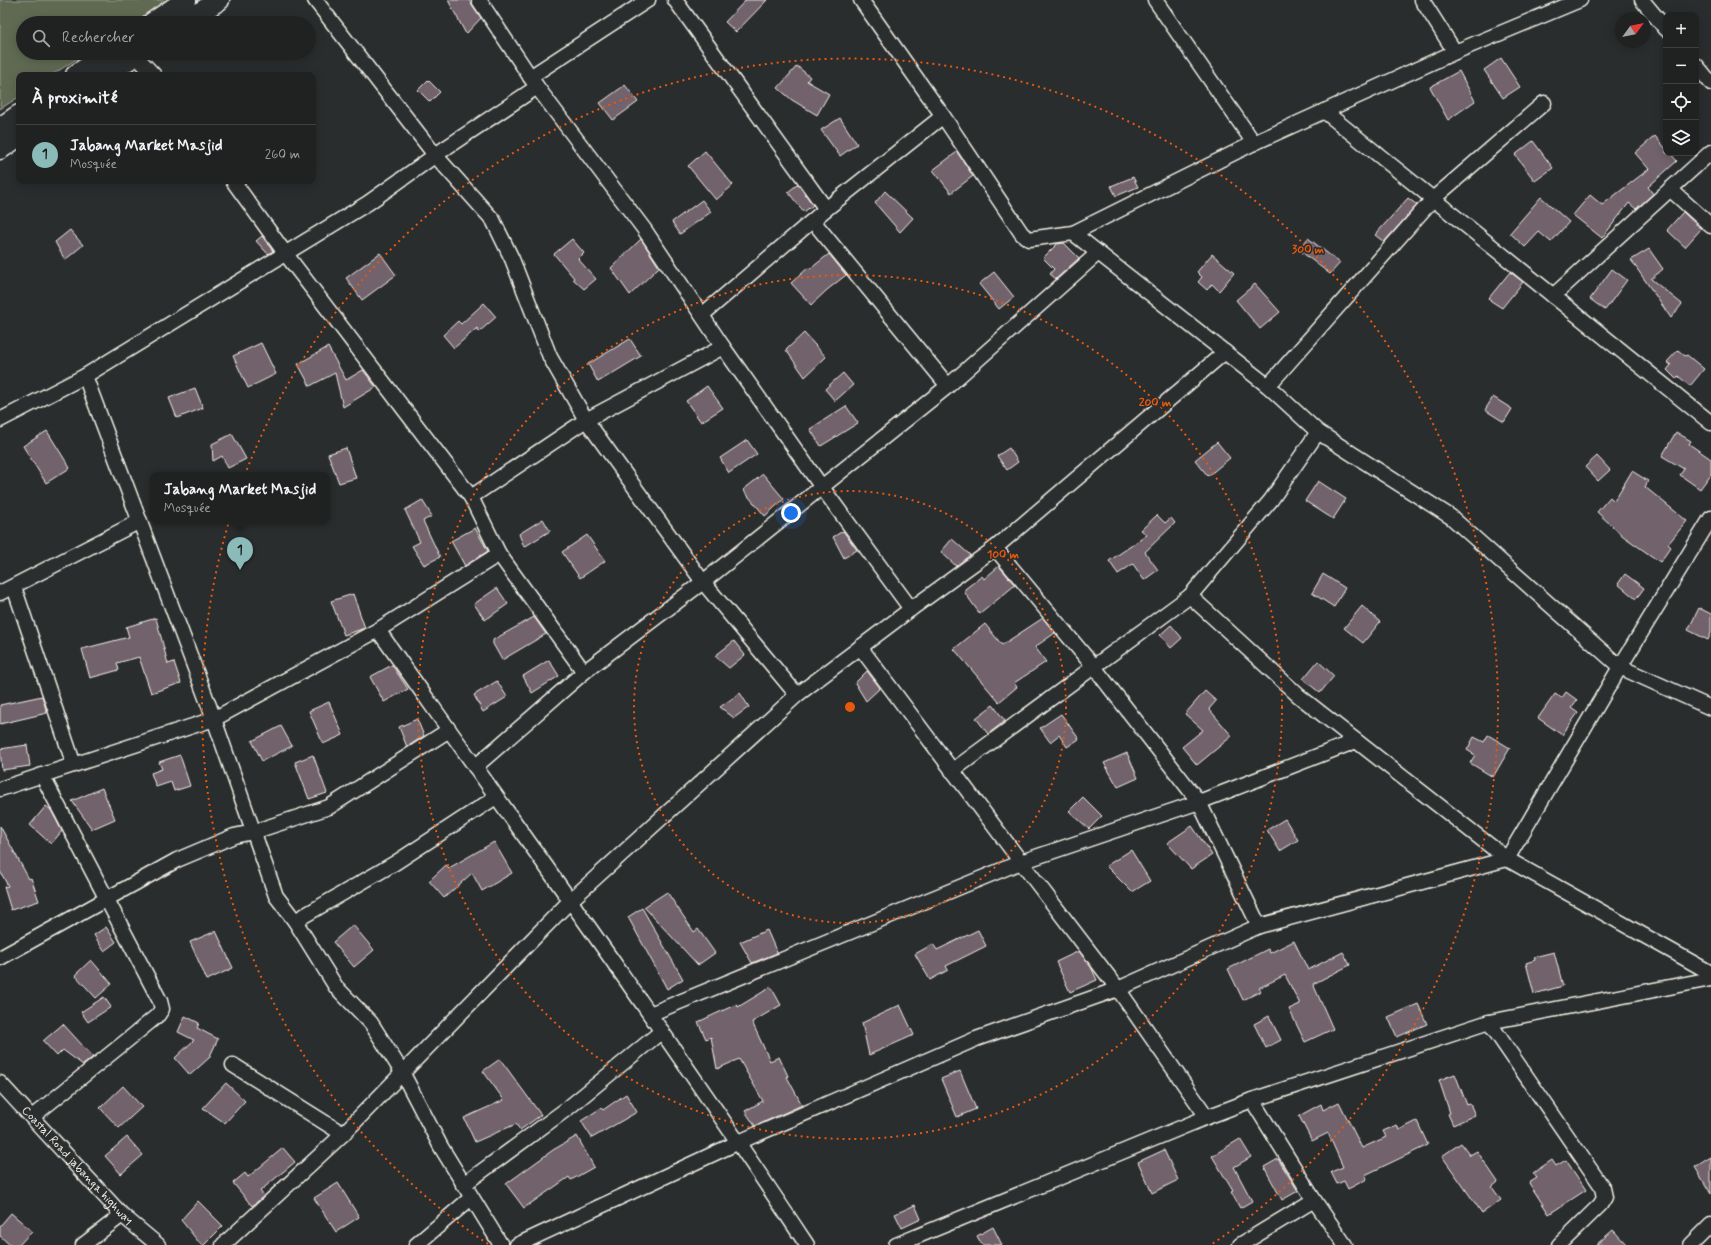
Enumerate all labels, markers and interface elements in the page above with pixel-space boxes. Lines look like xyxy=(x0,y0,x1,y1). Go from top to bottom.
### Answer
north arrow xyxy=(1615,12,1651,48)
map controls xyxy=(1663,12,1699,156)
button: + xyxy=(1663,12,1699,48)
search box xyxy=(16,16,316,60)
icon: search xyxy=(30,27,52,49)
text: Rechercher xyxy=(62,28,135,48)
button: − xyxy=(1663,48,1699,84)
button: locate xyxy=(1663,84,1699,120)
text: À proximité xyxy=(32,87,117,109)
button: layers xyxy=(1663,120,1699,156)
text: Jabang Market Masjid xyxy=(70,136,222,156)
text: 1 xyxy=(42,146,48,163)
text: 260 m xyxy=(265,146,300,163)
text: Mosquée xyxy=(70,156,117,173)
text: 300 m xyxy=(1292,242,1325,258)
text: 200 m xyxy=(1139,395,1172,411)
popup xyxy=(150,472,330,524)
text: Jabang Market Masjid xyxy=(164,480,316,500)
text: Mosquée xyxy=(164,500,211,517)
your location xyxy=(781,503,801,523)
pin: 1 xyxy=(227,537,253,570)
text: 100 m xyxy=(987,547,1020,563)
centre of rings xyxy=(843,700,857,714)
street label: Coastal Road jabanga highway xyxy=(18,1103,136,1229)

